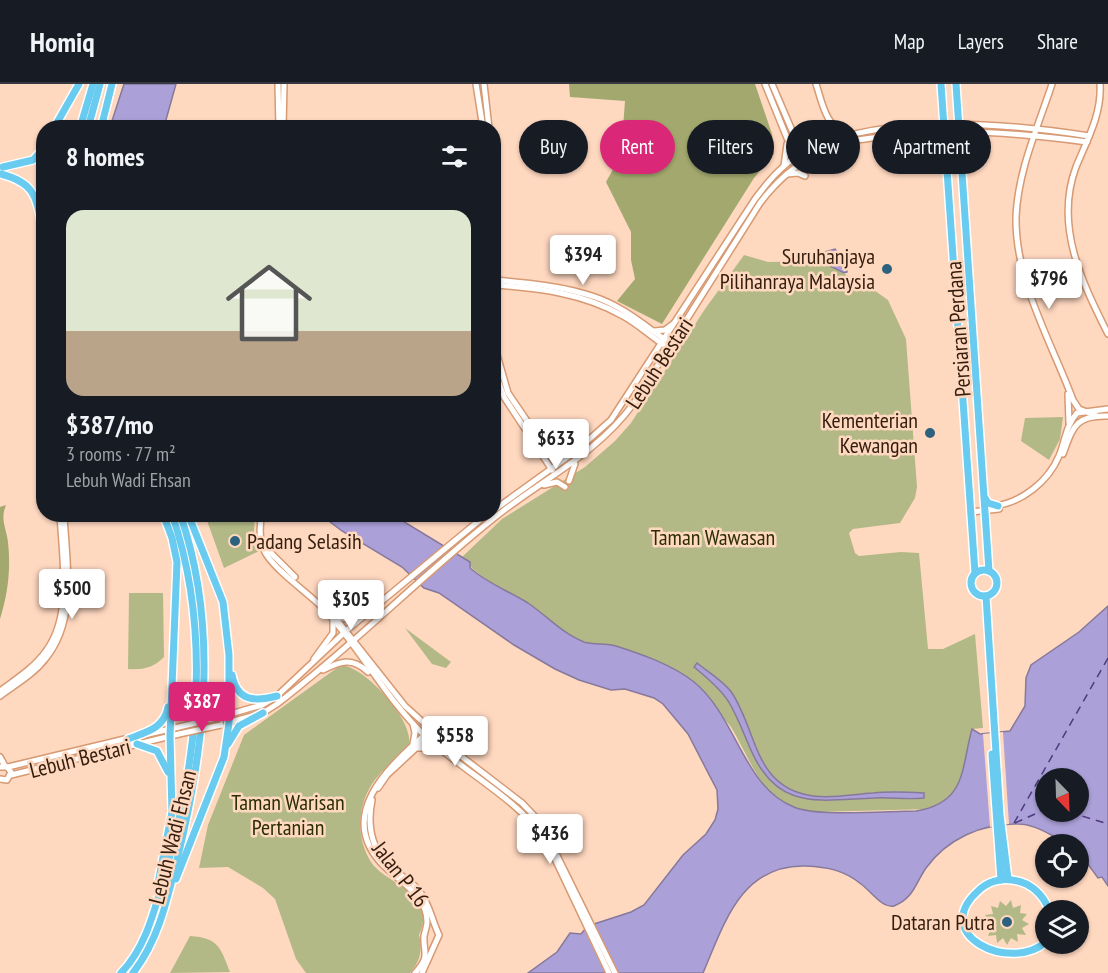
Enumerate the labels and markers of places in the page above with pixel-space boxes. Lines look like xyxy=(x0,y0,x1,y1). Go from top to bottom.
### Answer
pin: $394 xyxy=(547,235,619,286)
place label: Suruhanjaya Pilihanraya Malaysia xyxy=(720,242,875,295)
pin: $796 xyxy=(1013,259,1085,310)
marker: Suruhanjaya Pilihanraya Malaysia xyxy=(880,262,894,276)
place label: Kementerian Kewangan xyxy=(822,406,918,459)
pin: $633 xyxy=(520,419,592,470)
marker: Kementerian Kewangan xyxy=(923,426,937,440)
place label: Padang Selasih xyxy=(247,527,362,555)
marker: Padang Selasih xyxy=(228,534,242,548)
pin: $500 xyxy=(36,569,108,620)
pin: $305 xyxy=(315,580,387,631)
pin: $387 xyxy=(166,682,238,733)
pin: $558 xyxy=(419,716,491,767)
pin: $436 xyxy=(514,814,586,865)
place label: Dataran Putra xyxy=(891,908,995,936)
marker: Dataran Putra xyxy=(1000,915,1014,929)

